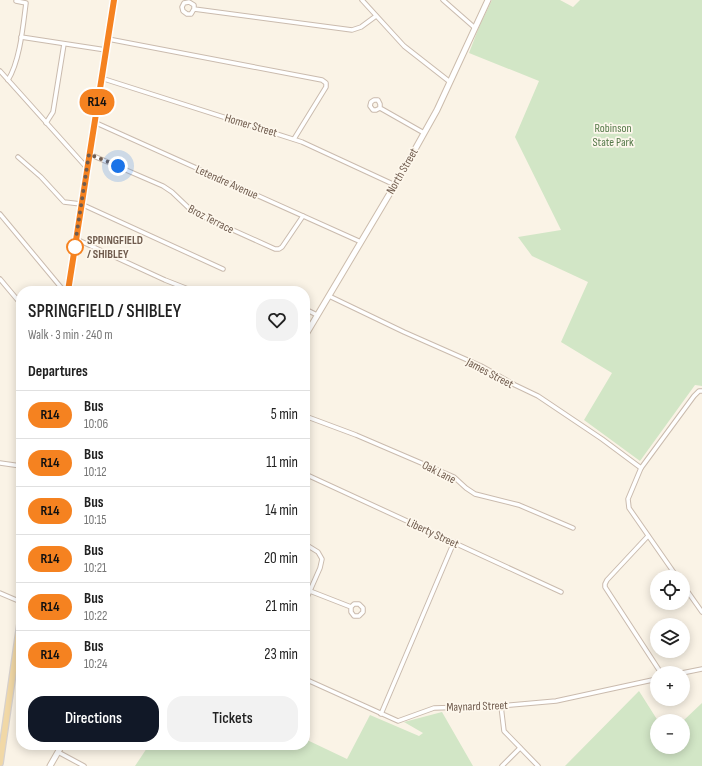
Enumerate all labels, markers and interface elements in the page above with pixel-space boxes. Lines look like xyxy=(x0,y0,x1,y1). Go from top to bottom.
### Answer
line badge: R14 xyxy=(74,89,120,115)
text: R14 xyxy=(88,93,107,110)
street label: Homer Street xyxy=(223,110,279,141)
park label: Robinson State Park xyxy=(592,121,634,150)
street label: North Street xyxy=(383,145,422,197)
your location xyxy=(108,156,128,176)
street label: Letendre Avenue xyxy=(193,162,261,203)
street label: Broz Terrace xyxy=(185,202,236,237)
place label: SPRINGFIELD / SHIBLEY xyxy=(87,233,143,262)
marker: SPRINGFIELD / SHIBLEY xyxy=(66,238,84,256)
button: heart xyxy=(256,299,298,341)
text: SPRINGFIELD / SHIBLEY xyxy=(28,300,181,323)
text: Walk · 3 min · 240 m xyxy=(28,327,113,343)
street label: James Street xyxy=(463,354,516,392)
text: Departures xyxy=(28,362,88,381)
text: Bus xyxy=(84,397,103,416)
text: 5 min xyxy=(271,405,298,424)
text: R14 xyxy=(41,406,60,423)
text: 10:06 xyxy=(84,416,108,432)
text: Bus xyxy=(84,445,103,464)
text: 11 min xyxy=(266,453,298,472)
text: R14 xyxy=(41,454,60,471)
street label: Oak Lane xyxy=(419,458,458,487)
text: 10:12 xyxy=(84,464,107,480)
text: Bus xyxy=(84,493,103,512)
text: 14 min xyxy=(265,501,298,520)
text: R14 xyxy=(41,502,60,519)
text: 10:15 xyxy=(84,512,106,528)
street label: Liberty Street xyxy=(404,515,461,552)
text: Bus xyxy=(84,541,103,560)
text: 20 min xyxy=(264,549,298,568)
text: R14 xyxy=(41,550,60,567)
text: 10:21 xyxy=(84,560,107,576)
map controls xyxy=(650,570,690,754)
button: locate xyxy=(650,570,690,610)
text: Bus xyxy=(84,589,103,608)
text: 21 min xyxy=(265,597,298,616)
text: R14 xyxy=(41,598,60,615)
text: 10:22 xyxy=(84,608,107,624)
button: layers xyxy=(650,618,690,658)
text: Bus xyxy=(84,637,103,656)
text: 23 min xyxy=(264,645,298,664)
text: R14 xyxy=(41,646,60,663)
text: 10:24 xyxy=(84,656,107,672)
button: + xyxy=(650,666,690,706)
button: Directions xyxy=(28,696,159,742)
button: Tickets xyxy=(167,696,298,742)
street label: Maynard Street xyxy=(446,698,508,715)
button: − xyxy=(650,714,690,754)

